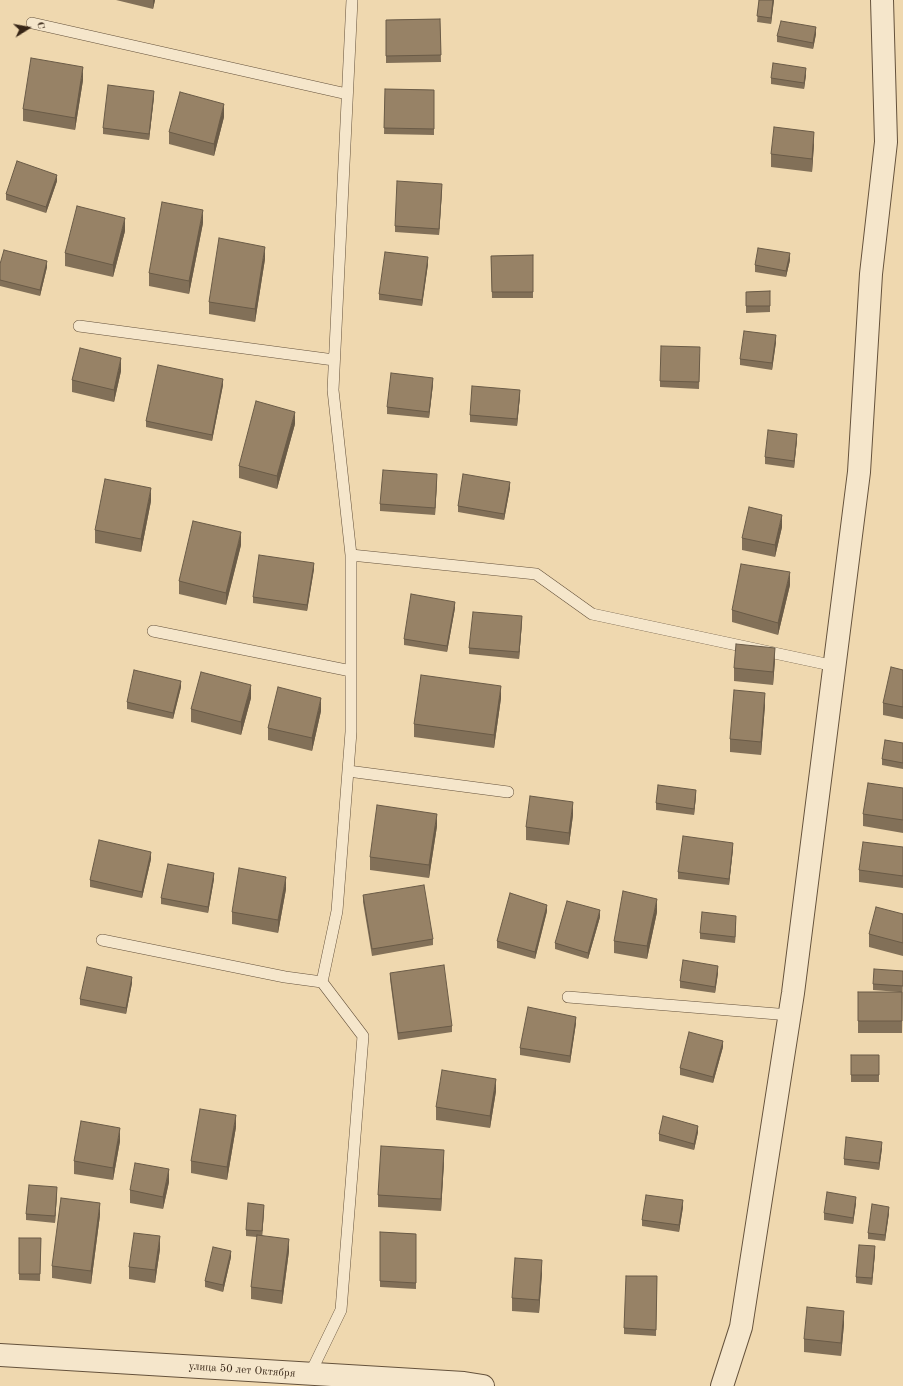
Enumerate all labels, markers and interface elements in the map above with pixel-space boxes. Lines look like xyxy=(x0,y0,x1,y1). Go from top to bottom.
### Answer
north arrow xyxy=(8,8,48,48)
text: С xyxy=(34,21,46,30)
street label: улица 50 лет Октября xyxy=(188,1360,296,1380)

